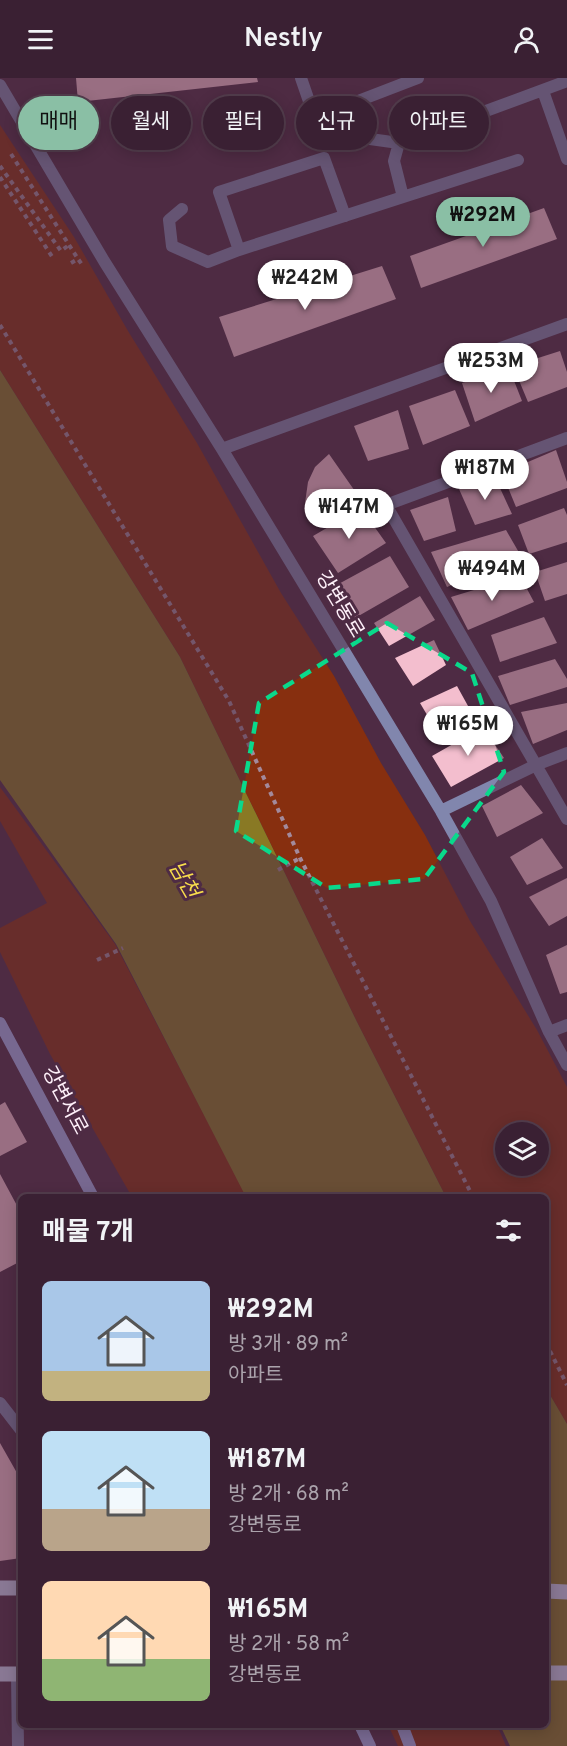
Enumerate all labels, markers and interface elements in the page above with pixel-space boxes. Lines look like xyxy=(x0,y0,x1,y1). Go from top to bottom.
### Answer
text: Nestly xyxy=(244,22,323,56)
icon: menu xyxy=(24,23,57,56)
icon: person xyxy=(510,23,543,56)
chip: 매매 xyxy=(18,96,99,150)
chip: 월세 xyxy=(111,96,191,150)
chip: 필터 xyxy=(203,96,284,150)
chip: 신규 xyxy=(296,96,377,150)
chip: 아파트 xyxy=(389,96,489,150)
pin: ₩292M xyxy=(441,197,525,248)
text: ₩292M xyxy=(450,203,516,229)
pin: ₩242M xyxy=(263,260,347,311)
text: ₩242M xyxy=(272,266,338,292)
pin: ₩253M xyxy=(449,343,533,394)
text: ₩253M xyxy=(458,349,524,375)
pin: ₩187M xyxy=(443,450,527,501)
text: ₩187M xyxy=(455,456,515,482)
pin: ₩147M xyxy=(307,489,391,540)
text: ₩147M xyxy=(319,495,379,521)
pin: ₩494M xyxy=(450,551,534,602)
text: ₩494M xyxy=(458,557,526,583)
street label: 강변동로 xyxy=(309,567,369,643)
pin: ₩165M xyxy=(426,706,510,757)
text: ₩165M xyxy=(437,712,499,738)
water label: 남천 xyxy=(162,857,206,906)
street label: 강변서로 xyxy=(35,1062,93,1140)
map controls xyxy=(495,1122,549,1176)
button: layers xyxy=(495,1122,549,1176)
icon: filters xyxy=(492,1214,525,1247)
text: 매물 7개 xyxy=(42,1217,134,1250)
text: ₩292M xyxy=(228,1294,314,1327)
icon: home xyxy=(90,1305,162,1377)
text: 방 3개 · 89 m² xyxy=(228,1332,348,1358)
text: 아파트 xyxy=(228,1363,283,1389)
text: ₩187M xyxy=(228,1444,306,1477)
icon: home xyxy=(90,1455,162,1527)
text: 방 2개 · 68 m² xyxy=(228,1482,349,1508)
text: 강변동로 xyxy=(228,1513,302,1539)
text: ₩165M xyxy=(228,1594,308,1627)
icon: home xyxy=(90,1605,162,1677)
text: 방 2개 · 58 m² xyxy=(228,1632,349,1658)
text: 강변동로 xyxy=(228,1663,302,1689)

